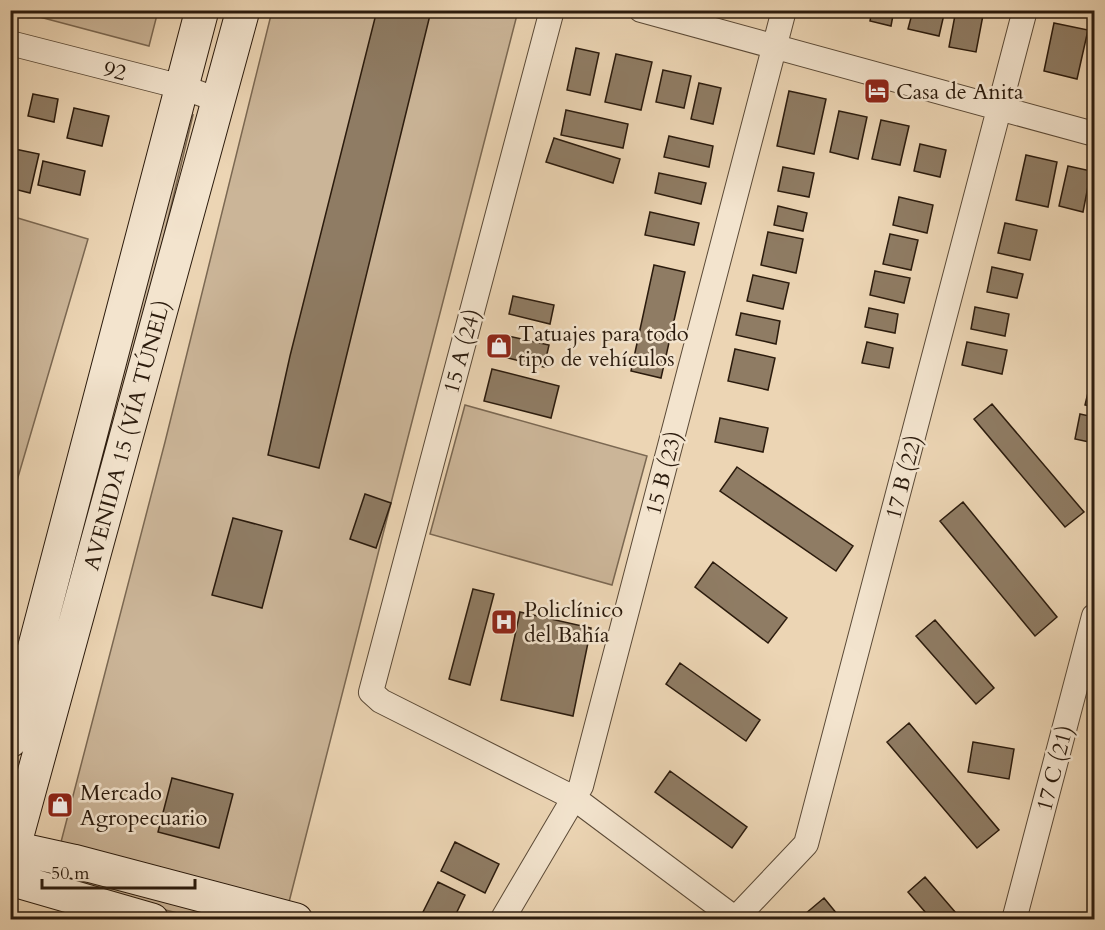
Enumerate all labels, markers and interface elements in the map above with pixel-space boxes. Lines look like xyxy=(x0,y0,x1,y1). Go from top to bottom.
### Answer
street label: 92 xyxy=(100,54,129,88)
hotel icon: Casa de Anita xyxy=(862,76,892,106)
place label: Casa de Anita xyxy=(896,77,1024,107)
street label: AVENIDA 15 (VÍA TÚNEL) xyxy=(76,297,177,574)
street label: 15 A (24) xyxy=(436,306,488,397)
place label: Tatuajes para todo tipo de vehículos xyxy=(518,319,689,374)
shop icon: Tatuajes para todo tipo de vehículos xyxy=(484,331,514,361)
street label: 15 B (23) xyxy=(638,428,690,519)
street label: 17 B (22) xyxy=(878,432,930,523)
place label: Policlínico del Bahía xyxy=(524,595,623,650)
hospital icon: Policlínico del Bahía xyxy=(489,607,519,637)
street label: 17 C (21) xyxy=(1029,722,1081,814)
place label: Mercado Agropecuario xyxy=(80,778,207,833)
shop icon: Mercado Agropecuario xyxy=(45,790,75,820)
scale bar xyxy=(42,852,195,890)
text: 50 m xyxy=(51,861,90,886)

